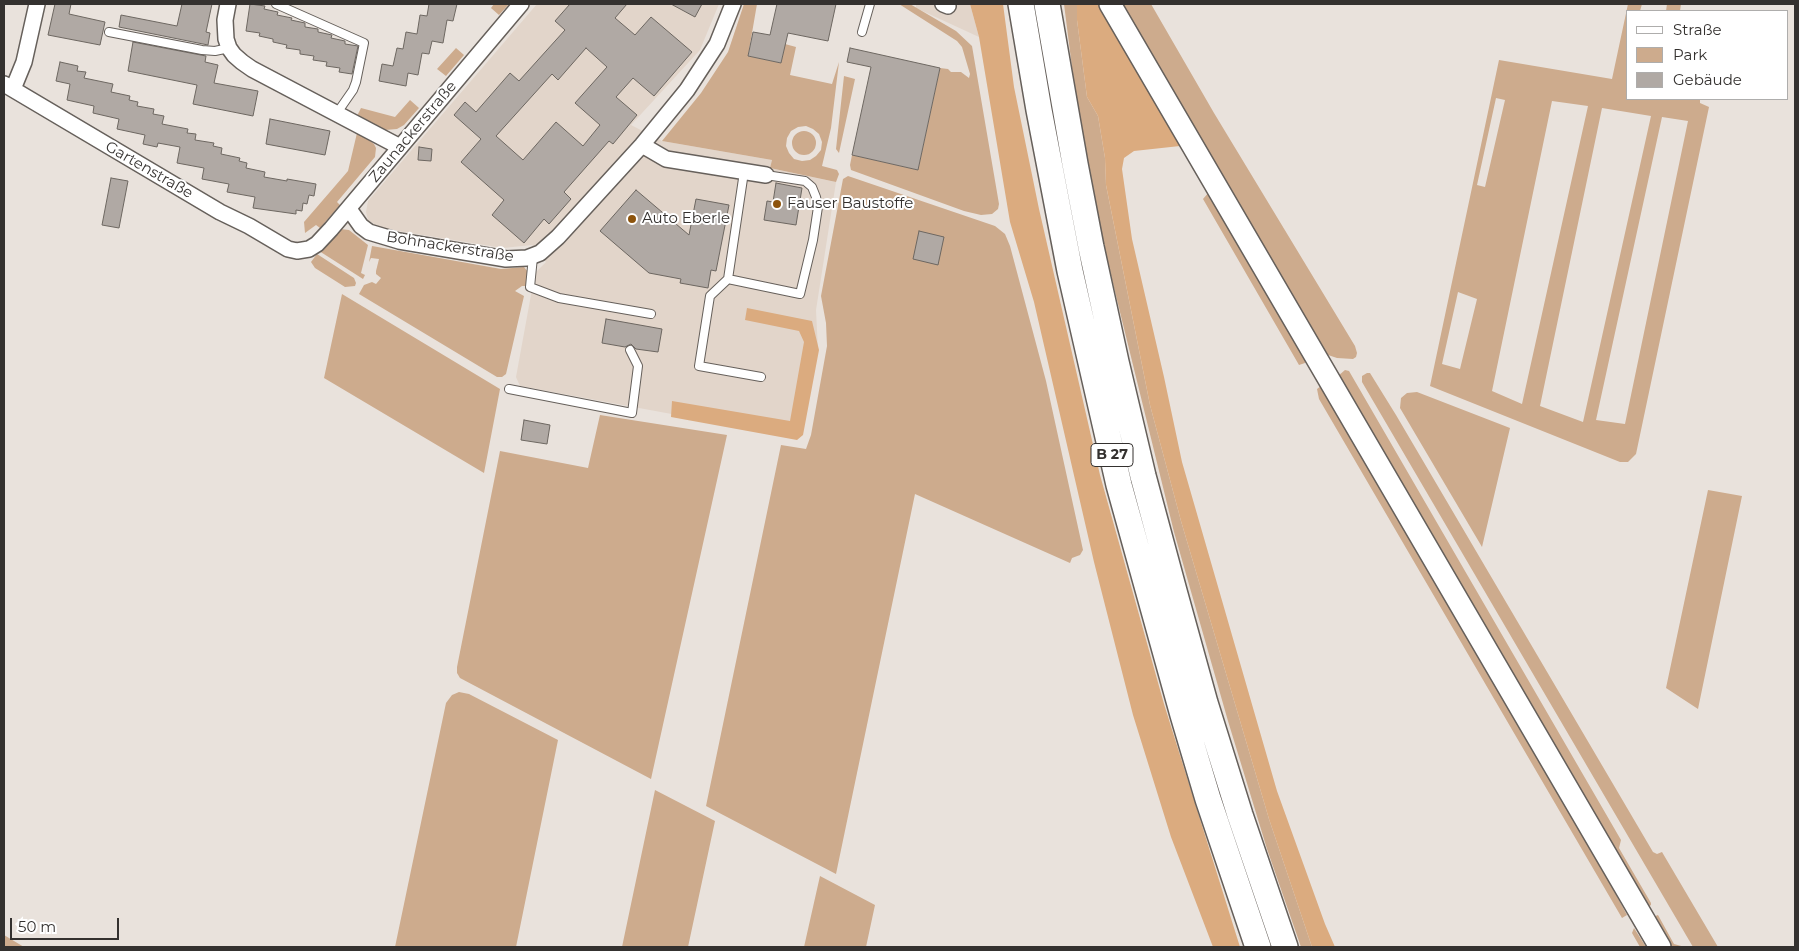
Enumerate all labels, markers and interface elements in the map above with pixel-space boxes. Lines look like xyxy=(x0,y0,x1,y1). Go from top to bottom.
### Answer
legend xyxy=(1626,10,1789,100)
text: Straße xyxy=(1673,20,1722,39)
text: Park xyxy=(1673,45,1707,64)
text: Gebäude xyxy=(1673,70,1742,89)
street label: Zaunackerstraße xyxy=(365,78,461,186)
street label: Gartenstraße xyxy=(102,138,196,202)
place label: Fauser Baustoffe xyxy=(787,195,913,213)
marker: Fauser Baustoffe xyxy=(771,198,783,210)
place label: Auto Eberle xyxy=(642,210,730,228)
marker: Auto Eberle xyxy=(626,213,638,225)
street label: Bohnackerstraße xyxy=(385,228,515,266)
road number: B 27 xyxy=(1091,444,1133,466)
scale bar xyxy=(12,908,121,940)
text: 50 m xyxy=(18,917,56,936)

